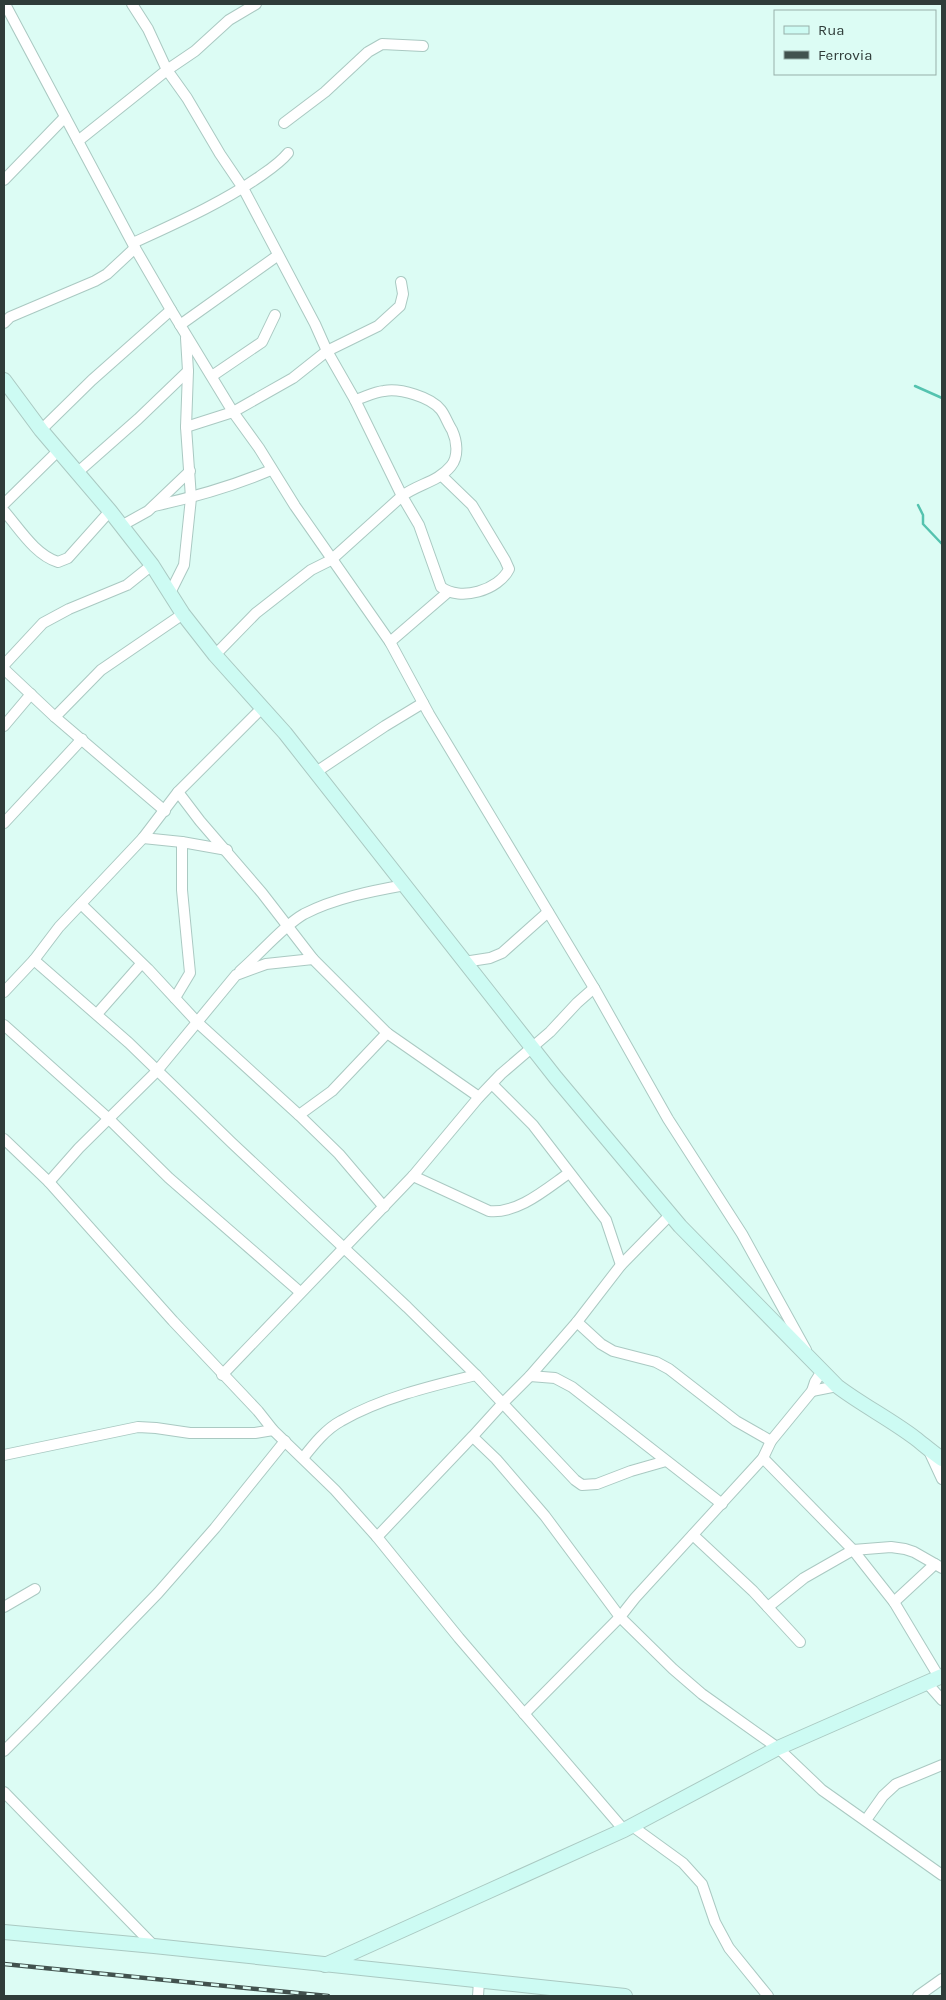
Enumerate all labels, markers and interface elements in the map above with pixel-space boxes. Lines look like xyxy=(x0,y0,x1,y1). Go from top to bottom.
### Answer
legend xyxy=(774,10,936,75)
text: Rua xyxy=(818,21,845,39)
text: Ferrovia xyxy=(818,46,872,64)

